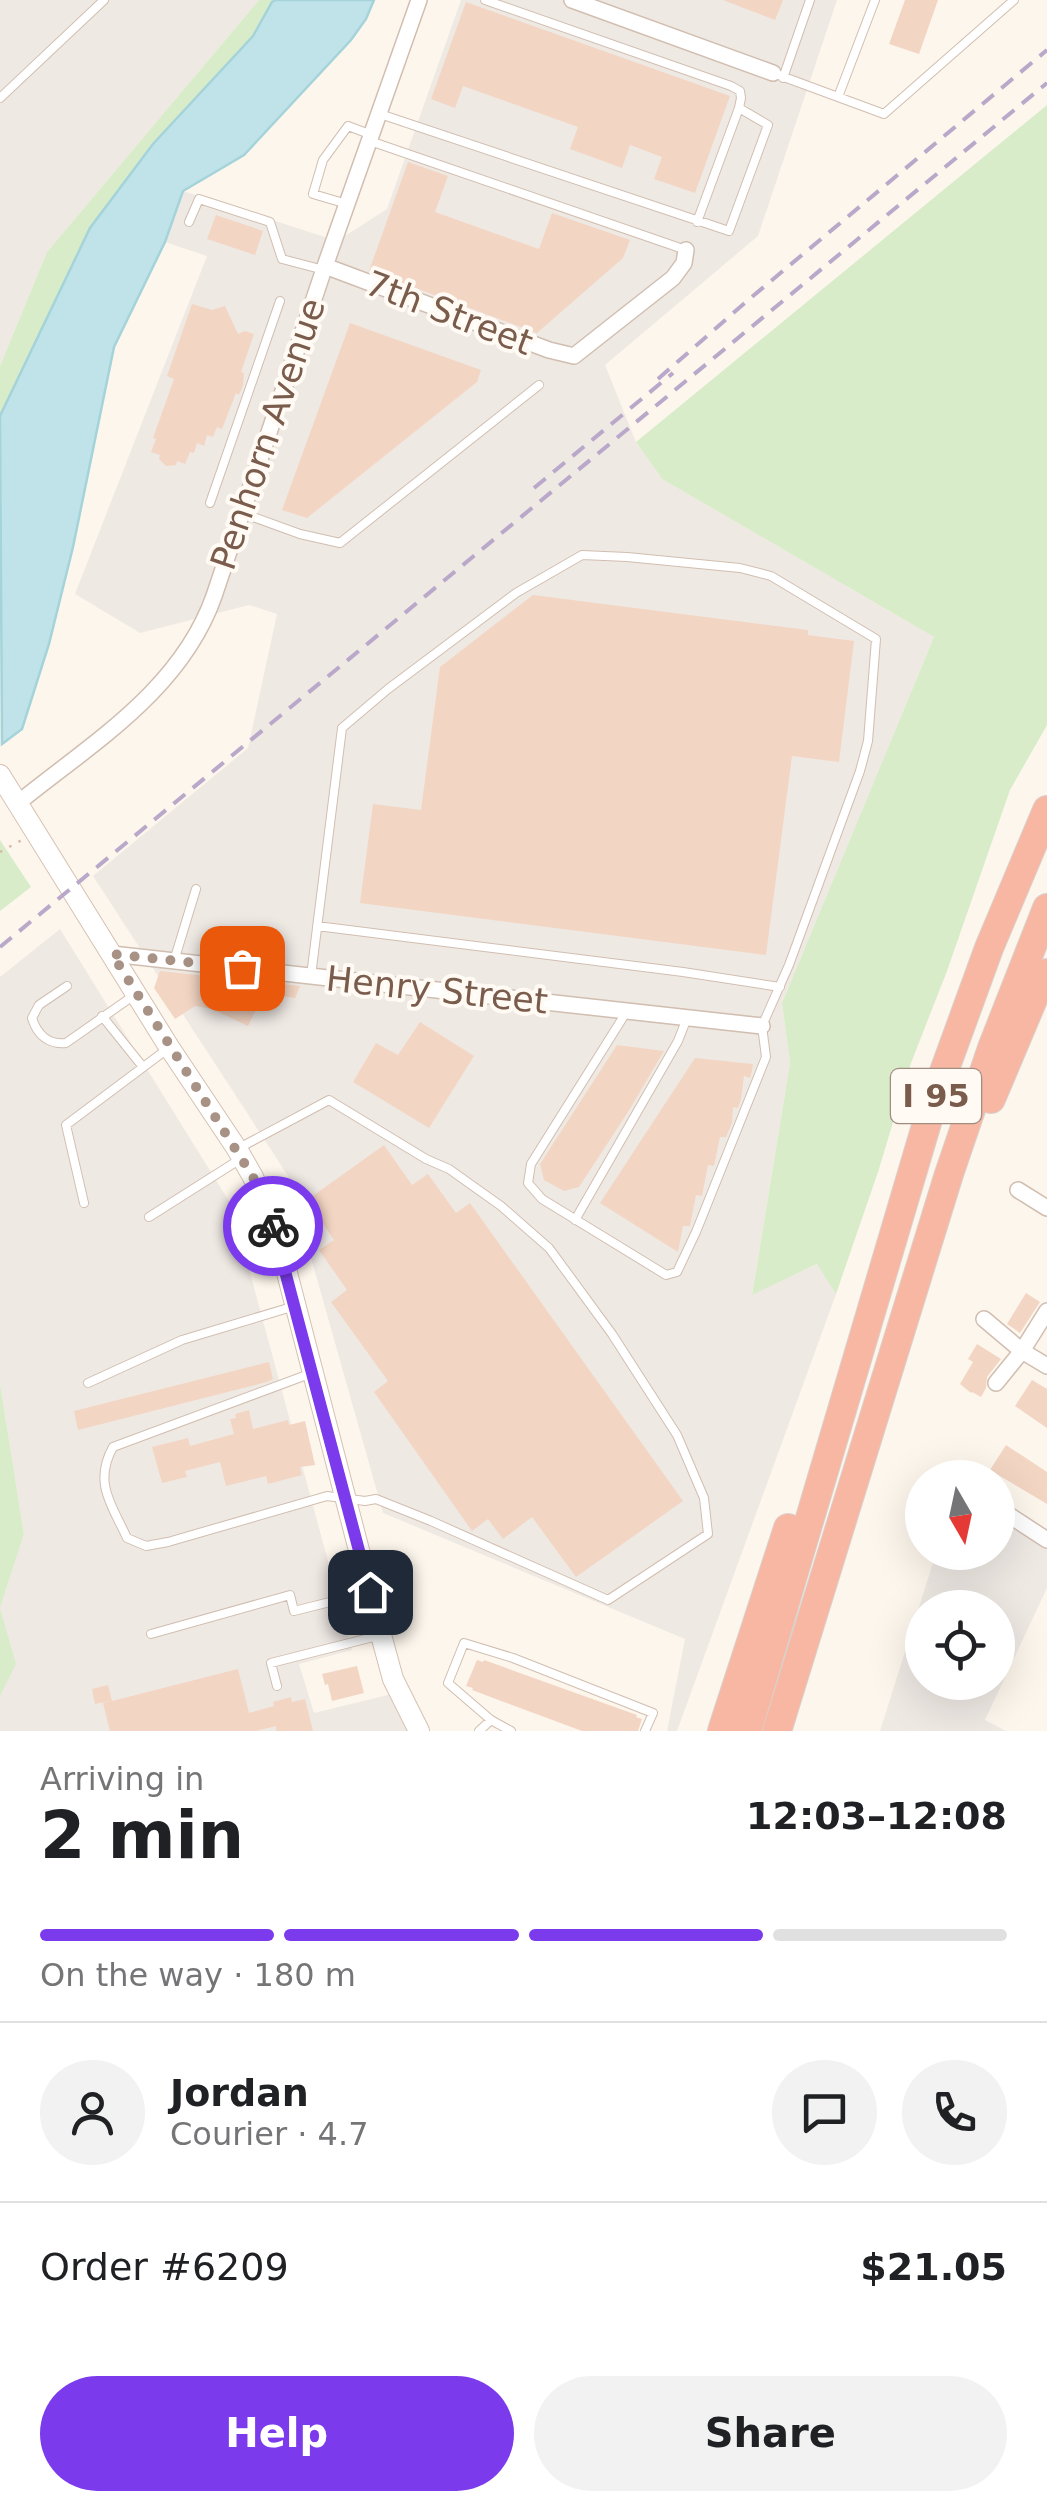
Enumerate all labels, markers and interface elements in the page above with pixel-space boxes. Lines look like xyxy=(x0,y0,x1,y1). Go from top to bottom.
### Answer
street label: 7th Street xyxy=(360,263,538,363)
street label: Penhorn Avenue xyxy=(203,293,333,575)
pin xyxy=(200,926,285,1011)
icon: bag xyxy=(215,941,270,996)
street label: Henry Street xyxy=(324,958,550,1022)
road number: I 95 xyxy=(891,1069,981,1123)
courier xyxy=(223,1176,323,1276)
icon: bike xyxy=(246,1199,301,1254)
north arrow xyxy=(905,1460,1015,1570)
map controls xyxy=(905,1460,1015,1700)
pin xyxy=(328,1550,413,1635)
icon: home xyxy=(343,1565,398,1620)
button: locate xyxy=(905,1590,1015,1700)
text: Arriving in xyxy=(40,1760,204,1798)
text: 12:03–12:08 xyxy=(746,1794,1007,1838)
text: 2 min xyxy=(40,1798,244,1873)
text: On the way · 180 m xyxy=(40,1956,356,1994)
button: person xyxy=(40,2060,145,2165)
button: chat xyxy=(772,2060,877,2165)
button: phone xyxy=(902,2060,1007,2165)
text: Jordan xyxy=(170,2071,309,2115)
text: Courier · 4.7 xyxy=(170,2115,369,2153)
text: Order #6209 xyxy=(40,2245,289,2289)
text: $21.05 xyxy=(860,2245,1007,2289)
button: Help xyxy=(40,2376,514,2491)
button: Share xyxy=(534,2376,1007,2491)

